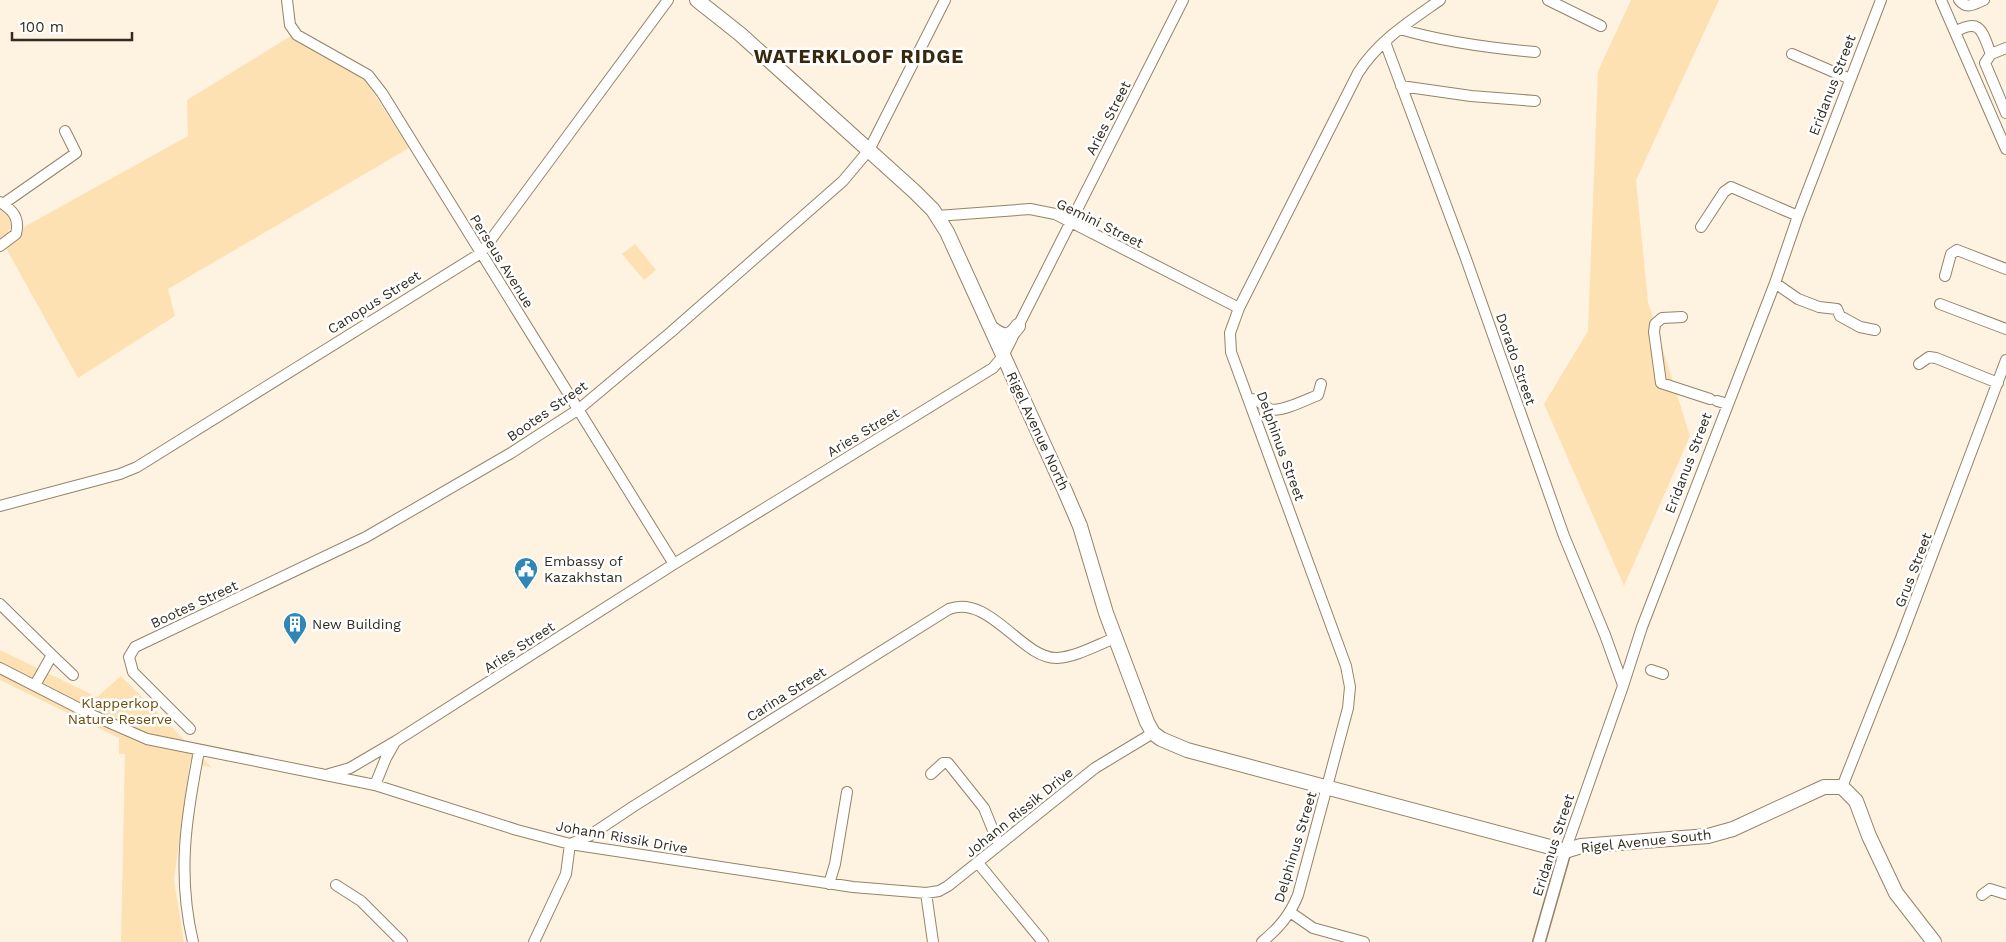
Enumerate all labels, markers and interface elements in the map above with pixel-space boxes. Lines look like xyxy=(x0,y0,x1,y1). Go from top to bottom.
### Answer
scale bar xyxy=(12,10,132,42)
text: 100 m xyxy=(20,18,64,36)
street label: Eridanus Street xyxy=(1805,32,1859,138)
district label: WATERKLOOF RIDGE xyxy=(754,45,964,68)
street label: Aries Street xyxy=(1082,78,1134,158)
street label: Gemini Street xyxy=(1054,195,1146,251)
street label: Perseus Avenue xyxy=(467,211,537,311)
street label: Canopus Street xyxy=(325,267,423,337)
street label: Dorado Street xyxy=(1493,311,1539,407)
street label: Rigel Avenue North xyxy=(1003,369,1073,493)
street label: Bootes Street xyxy=(504,377,590,445)
street label: Delphinus Street xyxy=(1254,389,1308,503)
street label: Aries Street xyxy=(824,404,902,460)
street label: Eridanus Street xyxy=(1661,410,1715,516)
street label: Grus Street xyxy=(1891,530,1935,610)
place label: Embassy of Kazakhstan xyxy=(544,553,623,585)
public building icon: Embassy of Kazakhstan xyxy=(513,556,539,590)
street label: Bootes Street xyxy=(148,577,240,631)
building icon: New Building xyxy=(282,611,308,645)
place label: New Building xyxy=(312,616,401,632)
street label: Aries Street xyxy=(481,618,557,676)
street label: Carina Street xyxy=(744,663,829,725)
park label: Klapperkop Nature Reserve xyxy=(68,695,172,727)
street label: Johann Rissik Drive xyxy=(962,764,1076,860)
street label: Delphinus Street xyxy=(1271,789,1320,904)
street label: Eridanus Street xyxy=(1529,792,1577,898)
street label: Johann Rissik Drive xyxy=(555,818,689,856)
street label: Rigel Avenue South xyxy=(1580,826,1712,856)

